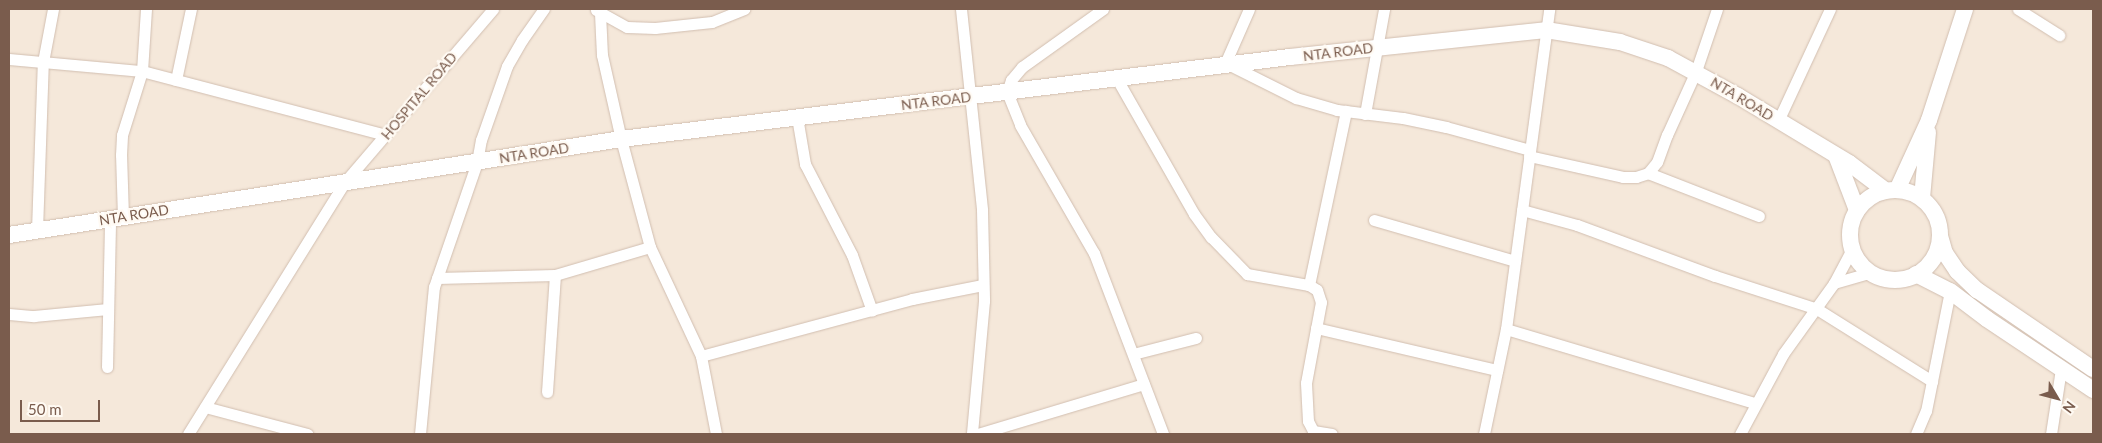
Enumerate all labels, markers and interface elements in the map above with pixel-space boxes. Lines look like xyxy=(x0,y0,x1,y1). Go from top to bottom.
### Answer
street label: NTA ROAD xyxy=(1302,39,1374,65)
street label: HOSPITAL ROAD xyxy=(378,49,460,143)
street label: NTA ROAD xyxy=(1707,74,1777,124)
street label: NTA ROAD xyxy=(900,88,972,114)
street label: NTA ROAD xyxy=(498,139,570,167)
street label: NTA ROAD xyxy=(98,201,170,229)
north arrow xyxy=(2032,373,2082,423)
scale bar xyxy=(22,390,102,422)
text: N xyxy=(2059,398,2079,417)
text: 50 m xyxy=(28,400,62,418)

